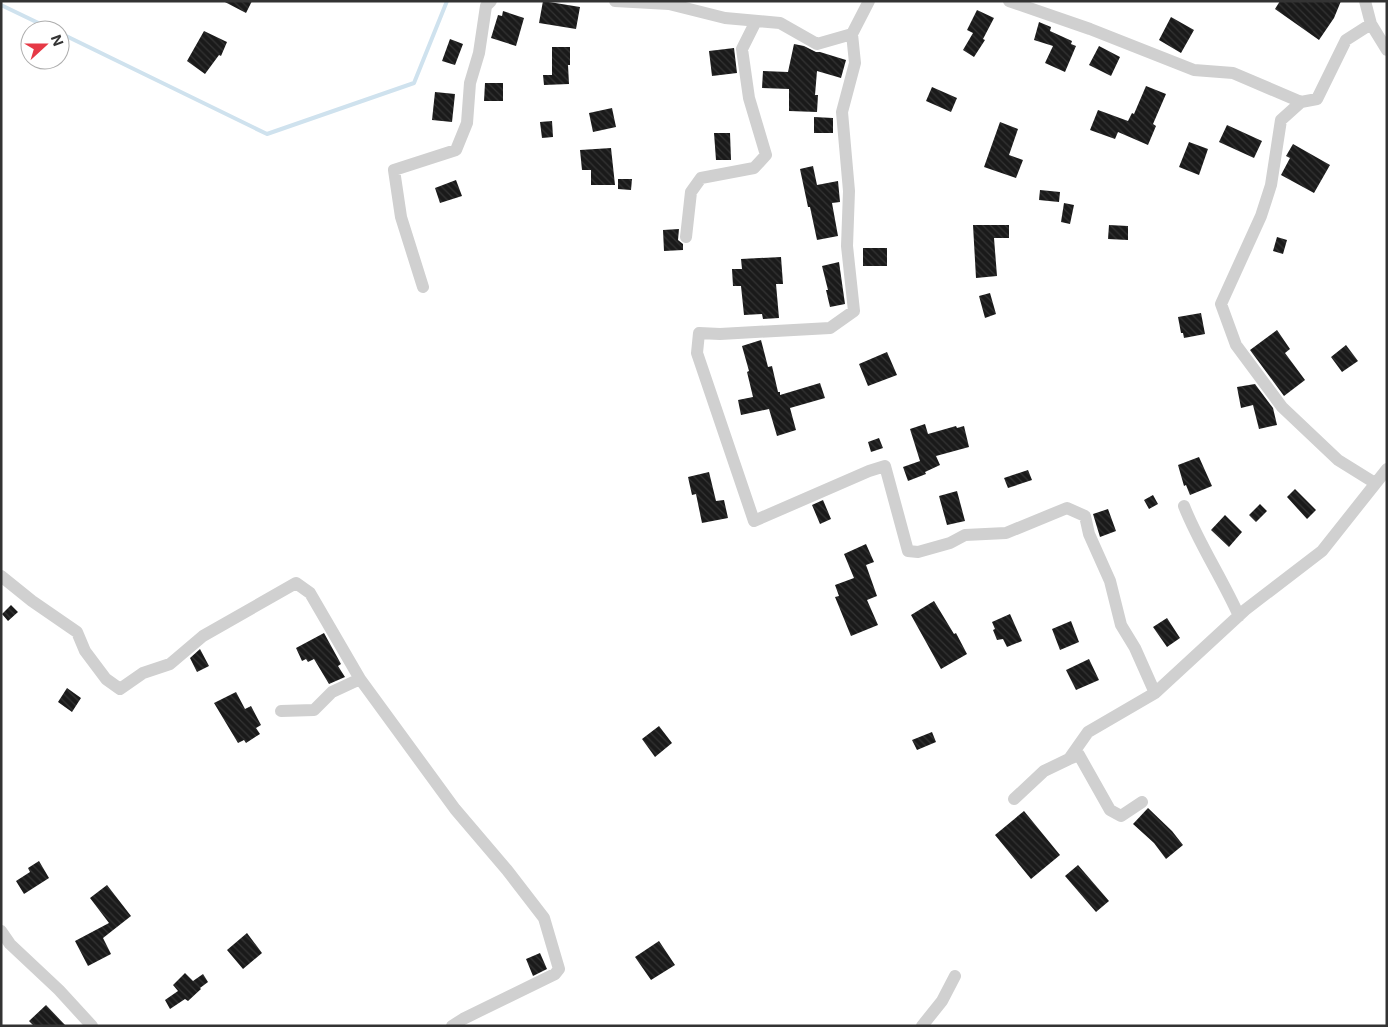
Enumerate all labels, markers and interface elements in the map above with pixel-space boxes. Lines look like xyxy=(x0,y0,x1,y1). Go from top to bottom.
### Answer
north arrow xyxy=(20,20,70,70)
text: N xyxy=(48,32,67,48)

